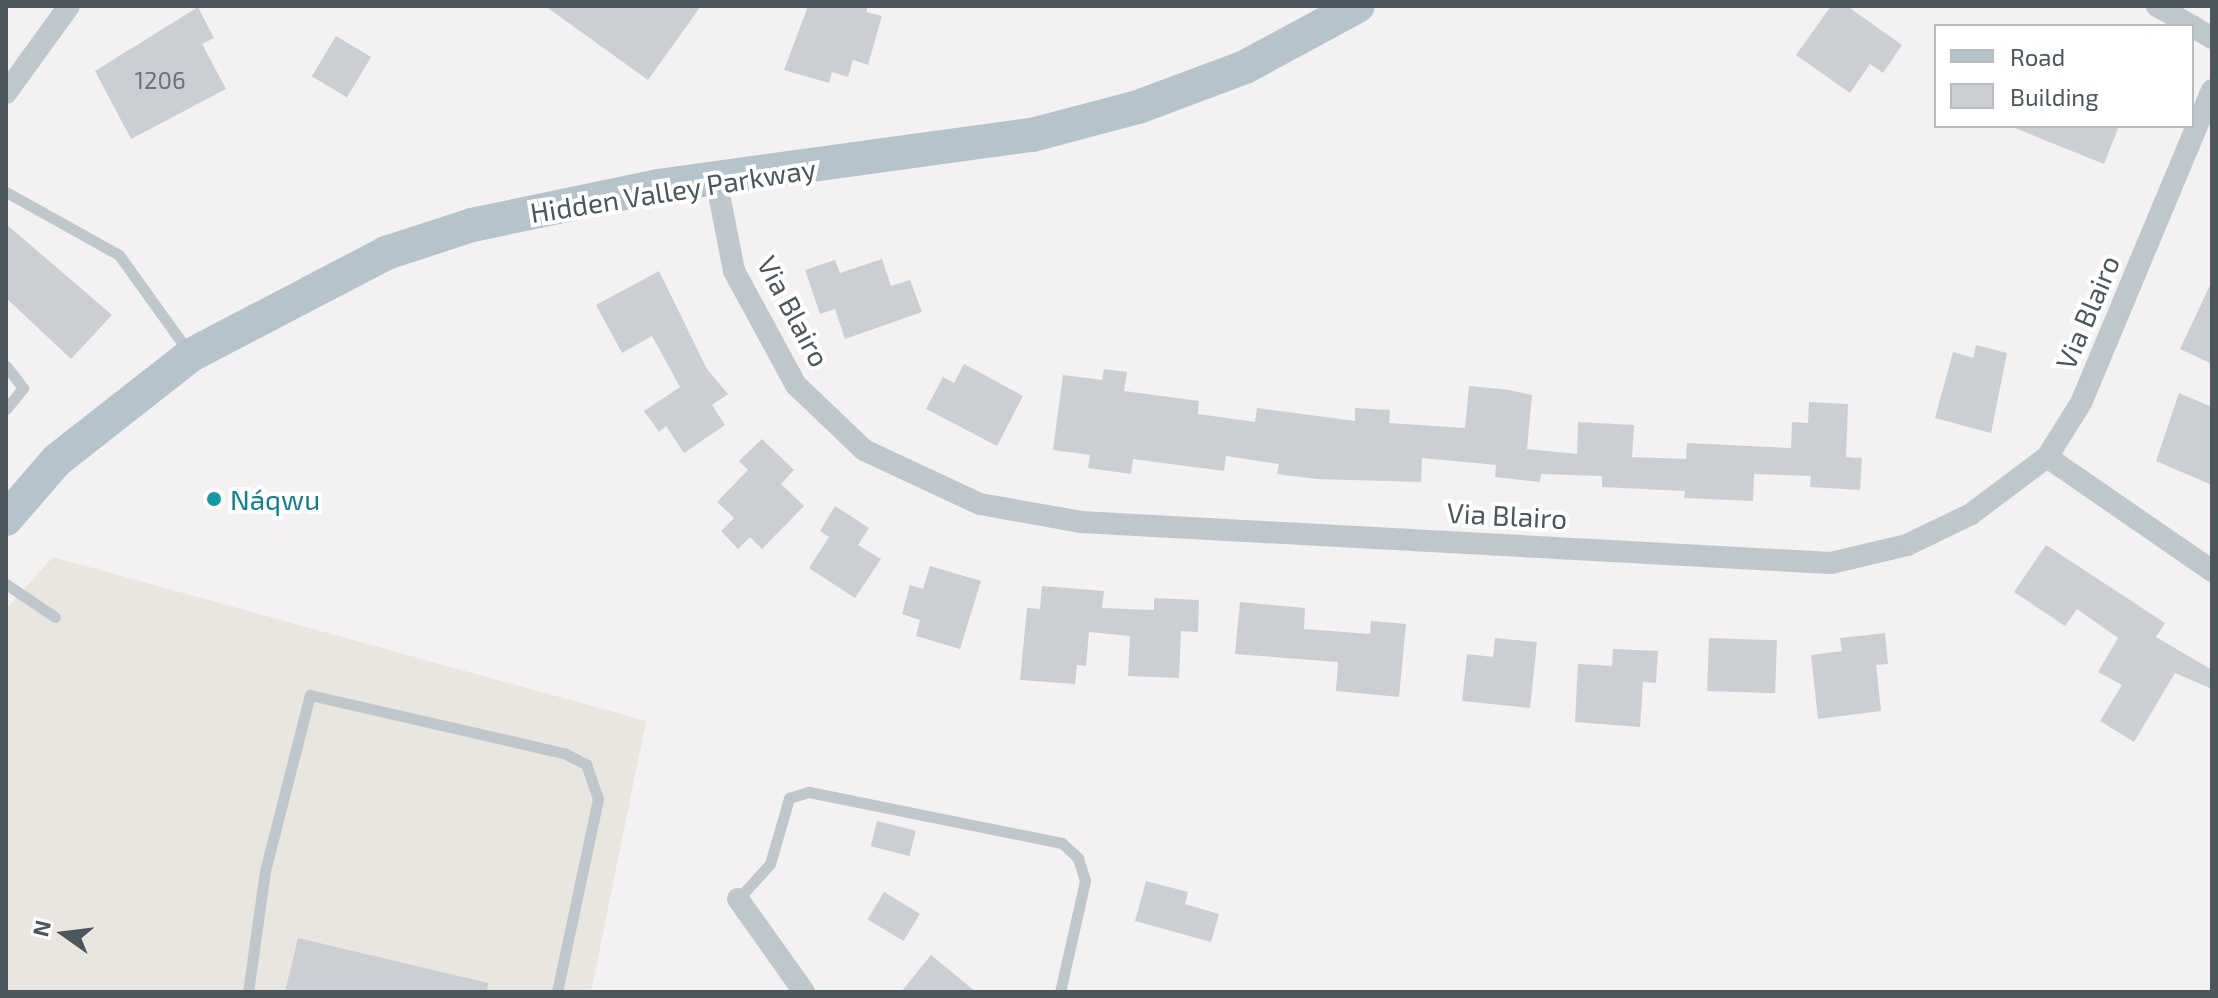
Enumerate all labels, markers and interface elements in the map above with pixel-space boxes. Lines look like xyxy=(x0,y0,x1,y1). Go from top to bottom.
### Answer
legend xyxy=(1934,24,2194,128)
text: Road xyxy=(2010,42,2065,71)
house number: 1206 xyxy=(134,66,186,94)
text: Building xyxy=(2010,82,2099,111)
street label: Hidden Valley Parkway xyxy=(527,151,819,229)
street label: Via Blairo xyxy=(751,250,837,372)
street label: Via Blairo xyxy=(2048,250,2126,374)
place label: Náqwu xyxy=(230,482,320,516)
marker: Náqwu xyxy=(205,490,223,508)
street label: Via Blairo xyxy=(1446,495,1568,535)
north arrow xyxy=(24,894,104,974)
text: N xyxy=(26,917,55,939)

